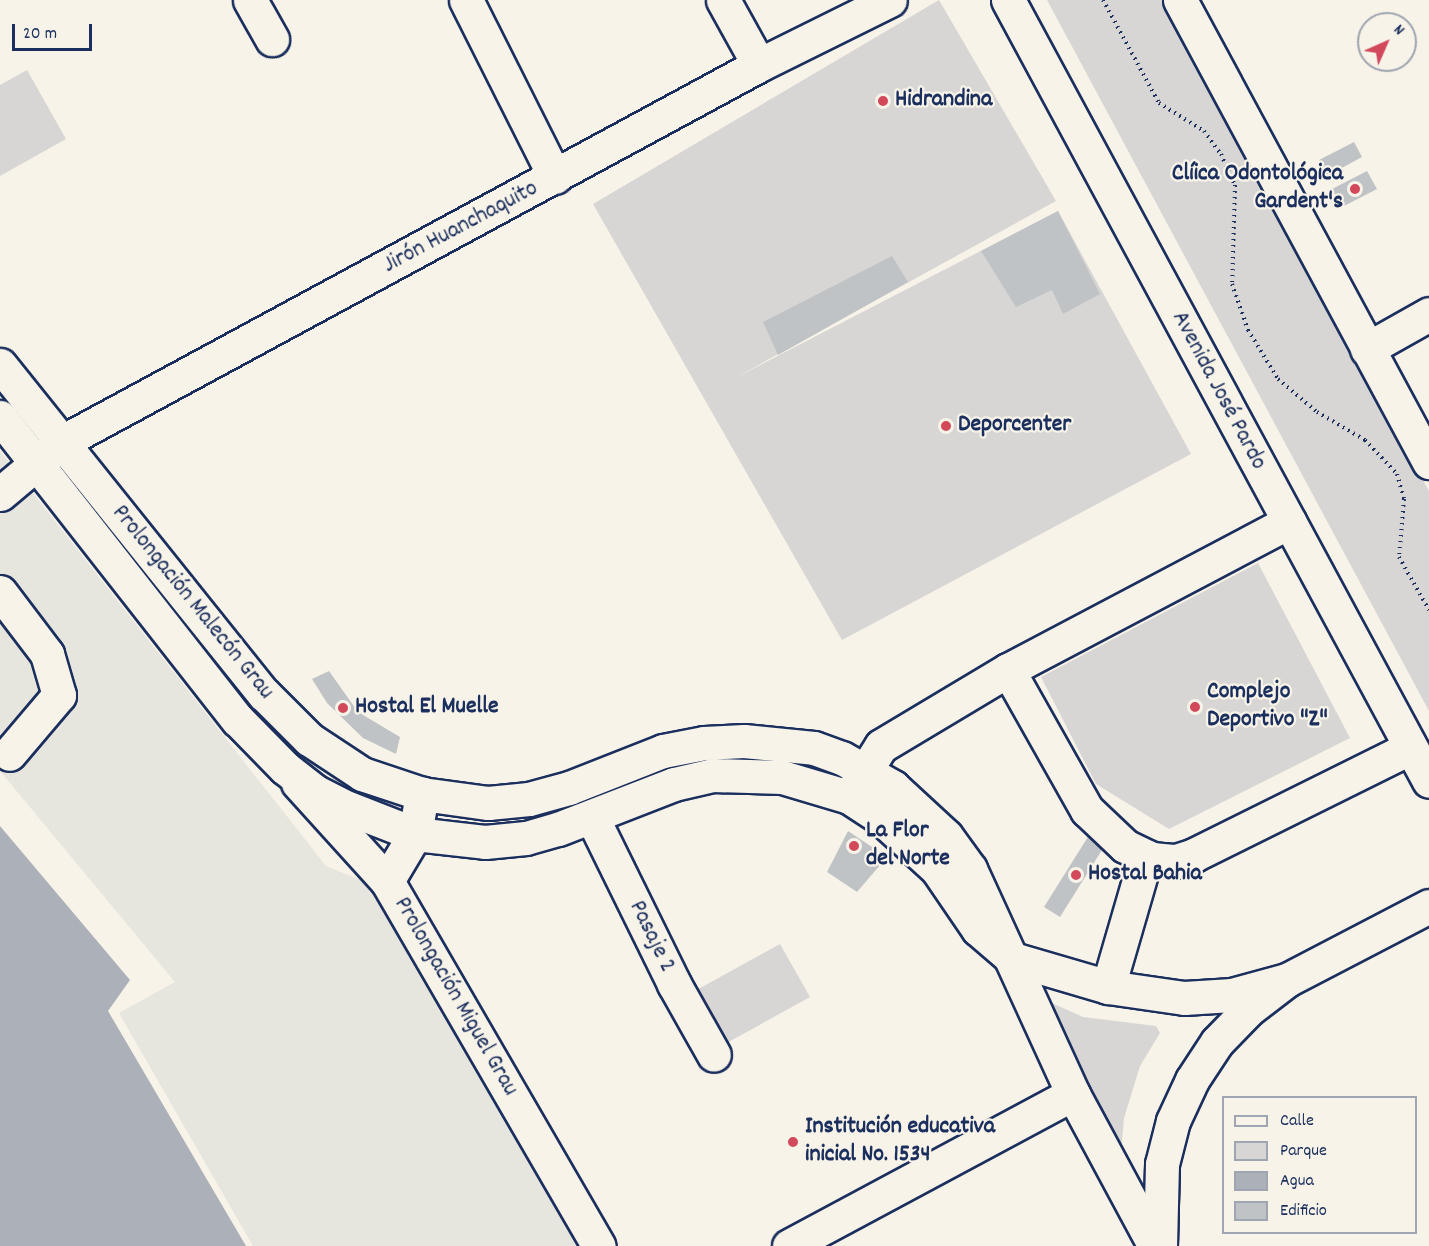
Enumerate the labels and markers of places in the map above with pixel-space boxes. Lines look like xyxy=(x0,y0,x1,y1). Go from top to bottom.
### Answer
place label: Hidrandina xyxy=(895,87,992,115)
marker: Hidrandina xyxy=(876,94,890,108)
place label: Clíica Odontológica Gardent's xyxy=(1172,161,1343,217)
marker: Clíica Odontológica Gardent's xyxy=(1348,182,1362,196)
place label: Deporcenter xyxy=(958,412,1071,440)
marker: Deporcenter xyxy=(939,419,953,433)
place label: Complejo Deportivo "Z" xyxy=(1207,679,1328,735)
place label: Hostal El Muelle xyxy=(355,694,498,722)
marker: Complejo Deportivo "Z" xyxy=(1188,700,1202,714)
marker: Hostal El Muelle xyxy=(336,701,350,715)
place label: La Flor del Norte xyxy=(866,818,950,874)
marker: La Flor del Norte xyxy=(847,839,861,853)
place label: Hostal Bahia xyxy=(1088,861,1202,889)
marker: Hostal Bahia xyxy=(1069,868,1083,882)
place label: Institución educativa inicial No. 1534 xyxy=(805,1114,995,1170)
marker: Institución educativa inicial No. 1534 xyxy=(786,1135,800,1149)

